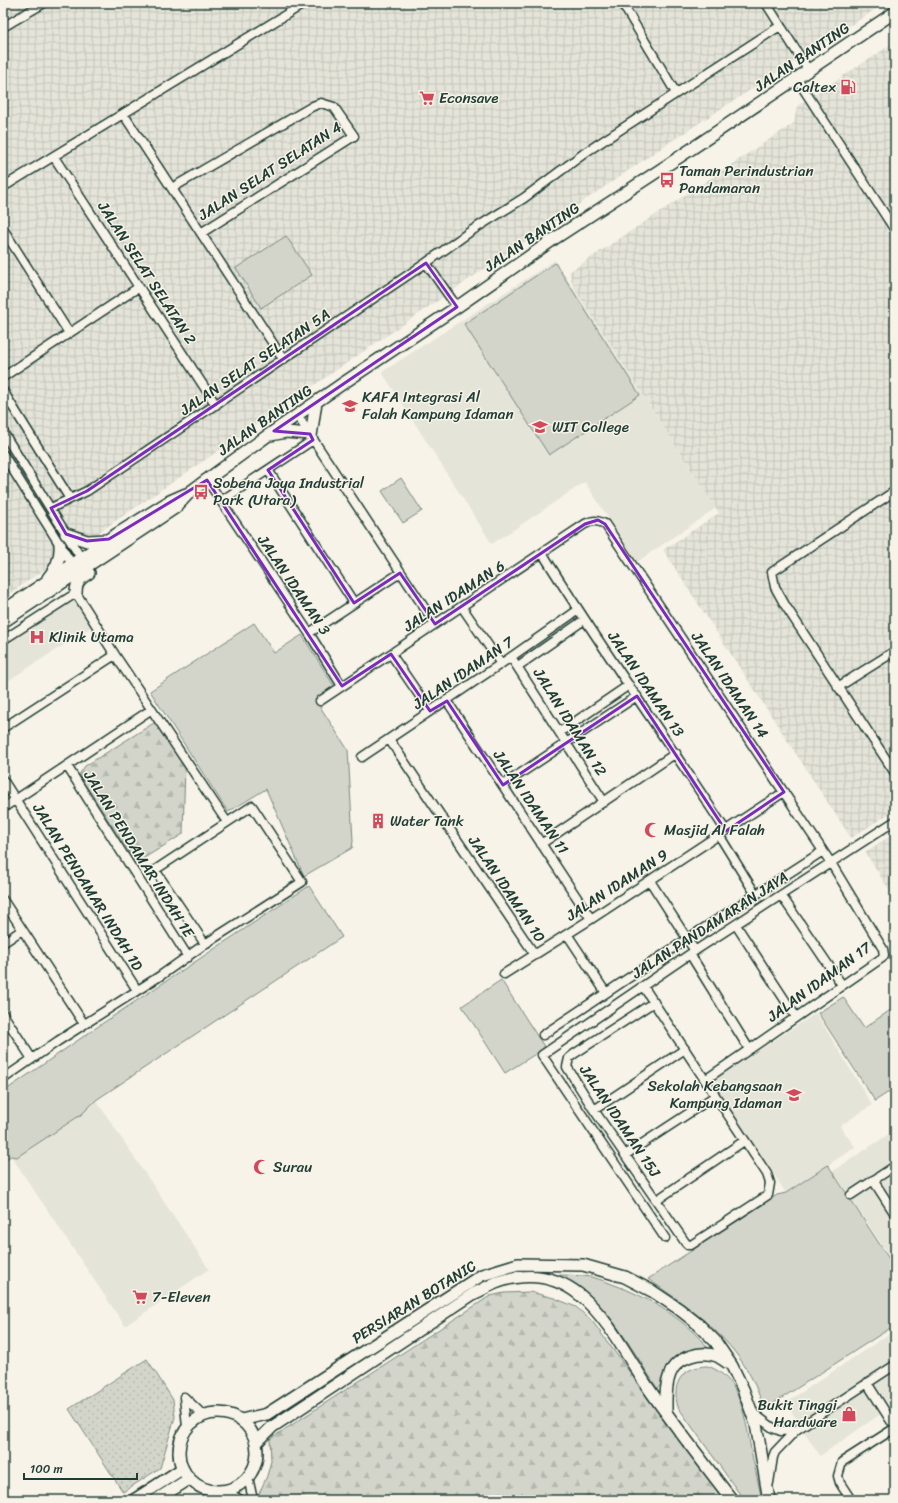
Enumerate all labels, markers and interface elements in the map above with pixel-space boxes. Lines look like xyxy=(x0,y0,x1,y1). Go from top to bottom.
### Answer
street label: JALAN BANTING xyxy=(748,15,855,99)
place label: Caltex xyxy=(793,74,836,100)
fuel station icon: Caltex xyxy=(839,78,857,96)
place label: Econsave xyxy=(439,85,498,111)
supermarket icon: Econsave xyxy=(418,89,436,107)
street label: JALAN SELAT SELATAN 4 xyxy=(192,115,347,228)
place label: Taman Perindustrian Pandamaran xyxy=(679,158,814,201)
bus stop icon: Taman Perindustrian Pandamaran xyxy=(658,171,676,189)
street label: JALAN SELAT SELATAN 2 xyxy=(90,195,203,350)
street label: JALAN BANTING xyxy=(478,195,585,279)
street label: JALAN SELAT SELATAN 5A xyxy=(174,302,336,423)
street label: JALAN BANTING xyxy=(211,378,318,463)
place label: KAFA Integrasi Al Falah Kampung Idaman xyxy=(362,384,514,427)
school or university icon: KAFA Integrasi Al Falah Kampung Idaman xyxy=(341,397,359,415)
place label: WIT College xyxy=(552,414,629,440)
school or university icon: WIT College xyxy=(531,418,549,436)
place label: Sobena Jaya Industrial Park (Utara) xyxy=(213,470,365,513)
bus stop icon: Sobena Jaya Industrial Park (Utara) xyxy=(192,483,210,501)
street label: JALAN IDAMAN 3 xyxy=(250,529,337,641)
street label: JALAN IDAMAN 6 xyxy=(397,553,510,639)
place label: Klinik Utama xyxy=(49,624,134,650)
street label: JALAN IDAMAN 13 xyxy=(600,625,691,742)
street label: JALAN IDAMAN 14 xyxy=(684,625,776,744)
hospital icon: Klinik Utama xyxy=(28,628,46,646)
street label: JALAN IDAMAN 7 xyxy=(406,629,520,717)
street label: JALAN IDAMAN 12 xyxy=(526,662,614,782)
street label: JALAN IDAMAN 11 xyxy=(486,744,576,860)
street label: JALAN PENDAMAR INDAH 1E xyxy=(76,764,202,944)
street label: JALAN PENDAMAR INDAH 1D xyxy=(25,797,150,976)
place label: Water Tank xyxy=(390,808,465,834)
building icon: Water Tank xyxy=(369,812,387,830)
place label: Masjid Al Falah xyxy=(664,817,765,843)
mosque icon: Masjid Al Falah xyxy=(643,821,661,839)
street label: JALAN IDAMAN 10 xyxy=(461,829,553,948)
street label: JALAN IDAMAN 9 xyxy=(560,842,673,928)
street label: JALAN PANDAMARAN JAYA xyxy=(626,864,794,986)
street label: JALAN IDAMAN 17 xyxy=(761,934,878,1029)
street label: JALAN IDAMAN 15J xyxy=(572,1059,668,1183)
place label: Sekolah Kebangsaan Kampung Idaman xyxy=(647,1073,782,1116)
school or university icon: Sekolah Kebangsaan Kampung Idaman xyxy=(785,1086,803,1104)
place label: Surau xyxy=(273,1154,312,1180)
mosque icon: Surau xyxy=(252,1158,270,1176)
street label: PERSIARAN BOTANIC xyxy=(347,1253,481,1351)
place label: 7-Eleven xyxy=(152,1284,211,1310)
supermarket icon: 7-Eleven xyxy=(131,1288,149,1306)
place label: Bukit Tinggi Hardware xyxy=(757,1392,838,1435)
shop icon: Bukit Tinggi Hardware xyxy=(840,1405,858,1423)
scale bar xyxy=(24,1455,137,1481)
text: 100 m xyxy=(30,1458,63,1480)

